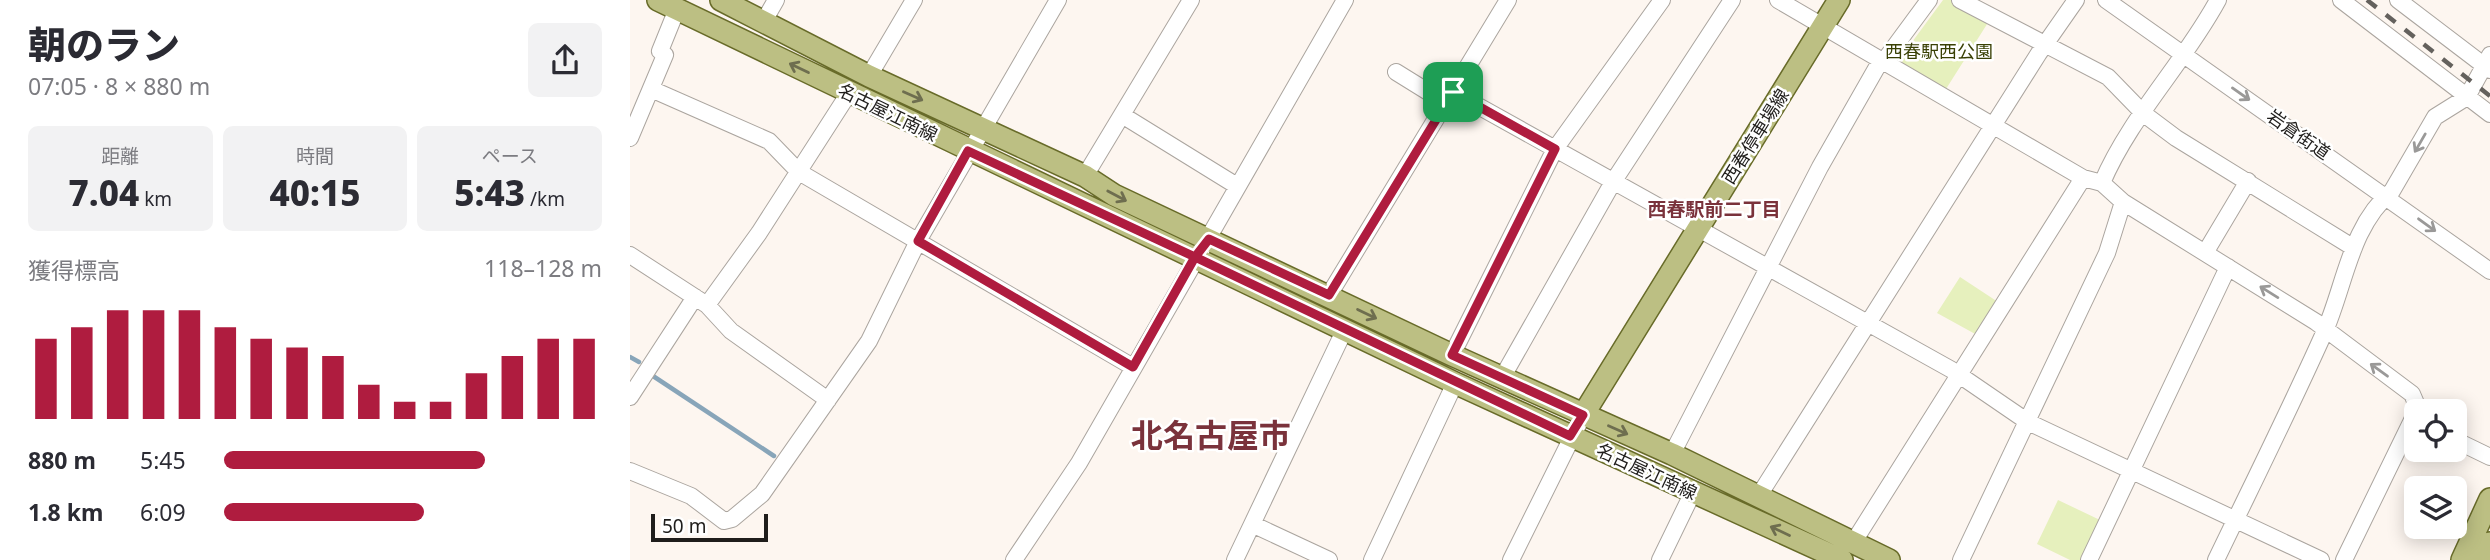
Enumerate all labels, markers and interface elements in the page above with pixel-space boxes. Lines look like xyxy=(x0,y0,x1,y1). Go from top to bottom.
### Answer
text: 朝のラン xyxy=(28,18,180,70)
button: share xyxy=(528,23,602,97)
park label: 西春駅西公園 xyxy=(1885,39,1993,63)
one-way arrow xyxy=(789,61,810,75)
pin xyxy=(1423,62,1483,122)
text: 07:05 · 8 × 880 m xyxy=(28,70,210,102)
icon: arrive xyxy=(1434,73,1472,111)
street label: 名古屋江南線 xyxy=(834,78,942,146)
street label: 西春停車場線 xyxy=(1716,84,1794,188)
one-way arrow xyxy=(2231,87,2250,101)
one-way arrow xyxy=(902,90,924,103)
street label: 岩倉街道 xyxy=(2263,104,2335,164)
one-way arrow xyxy=(2413,133,2427,153)
text: 距離 xyxy=(101,143,139,169)
text: 時間 xyxy=(296,143,334,169)
text: ペース xyxy=(482,143,538,169)
text: 7.04 xyxy=(69,169,139,216)
text: 40:15 xyxy=(270,169,360,216)
text: 5:43 xyxy=(454,169,525,216)
text: km xyxy=(139,186,172,212)
text: /km xyxy=(525,186,565,212)
one-way arrow xyxy=(1107,189,1127,203)
district label: 西春駅前二丁目 xyxy=(1647,196,1781,222)
one-way arrow xyxy=(2417,218,2436,232)
text: 118–128 m xyxy=(484,252,602,284)
text: 獲得標高 xyxy=(28,254,120,286)
one-way arrow xyxy=(2259,285,2279,299)
one-way arrow xyxy=(1356,308,1377,321)
one-way arrow xyxy=(2370,363,2389,377)
map controls xyxy=(2404,399,2467,539)
button: locate xyxy=(2404,399,2467,462)
district label: 北名古屋市 xyxy=(1131,413,1291,456)
one-way arrow xyxy=(1607,424,1629,437)
street label: 名古屋江南線 xyxy=(1593,437,1701,505)
text: 880 m xyxy=(28,444,96,476)
text: 5:45 xyxy=(140,444,186,476)
button: layers xyxy=(2404,476,2467,539)
text: 1.8 km xyxy=(28,496,103,528)
text: 6:09 xyxy=(140,496,186,528)
scale bar xyxy=(651,511,768,543)
text: 50 m xyxy=(662,513,706,539)
one-way arrow xyxy=(1770,524,1791,537)

